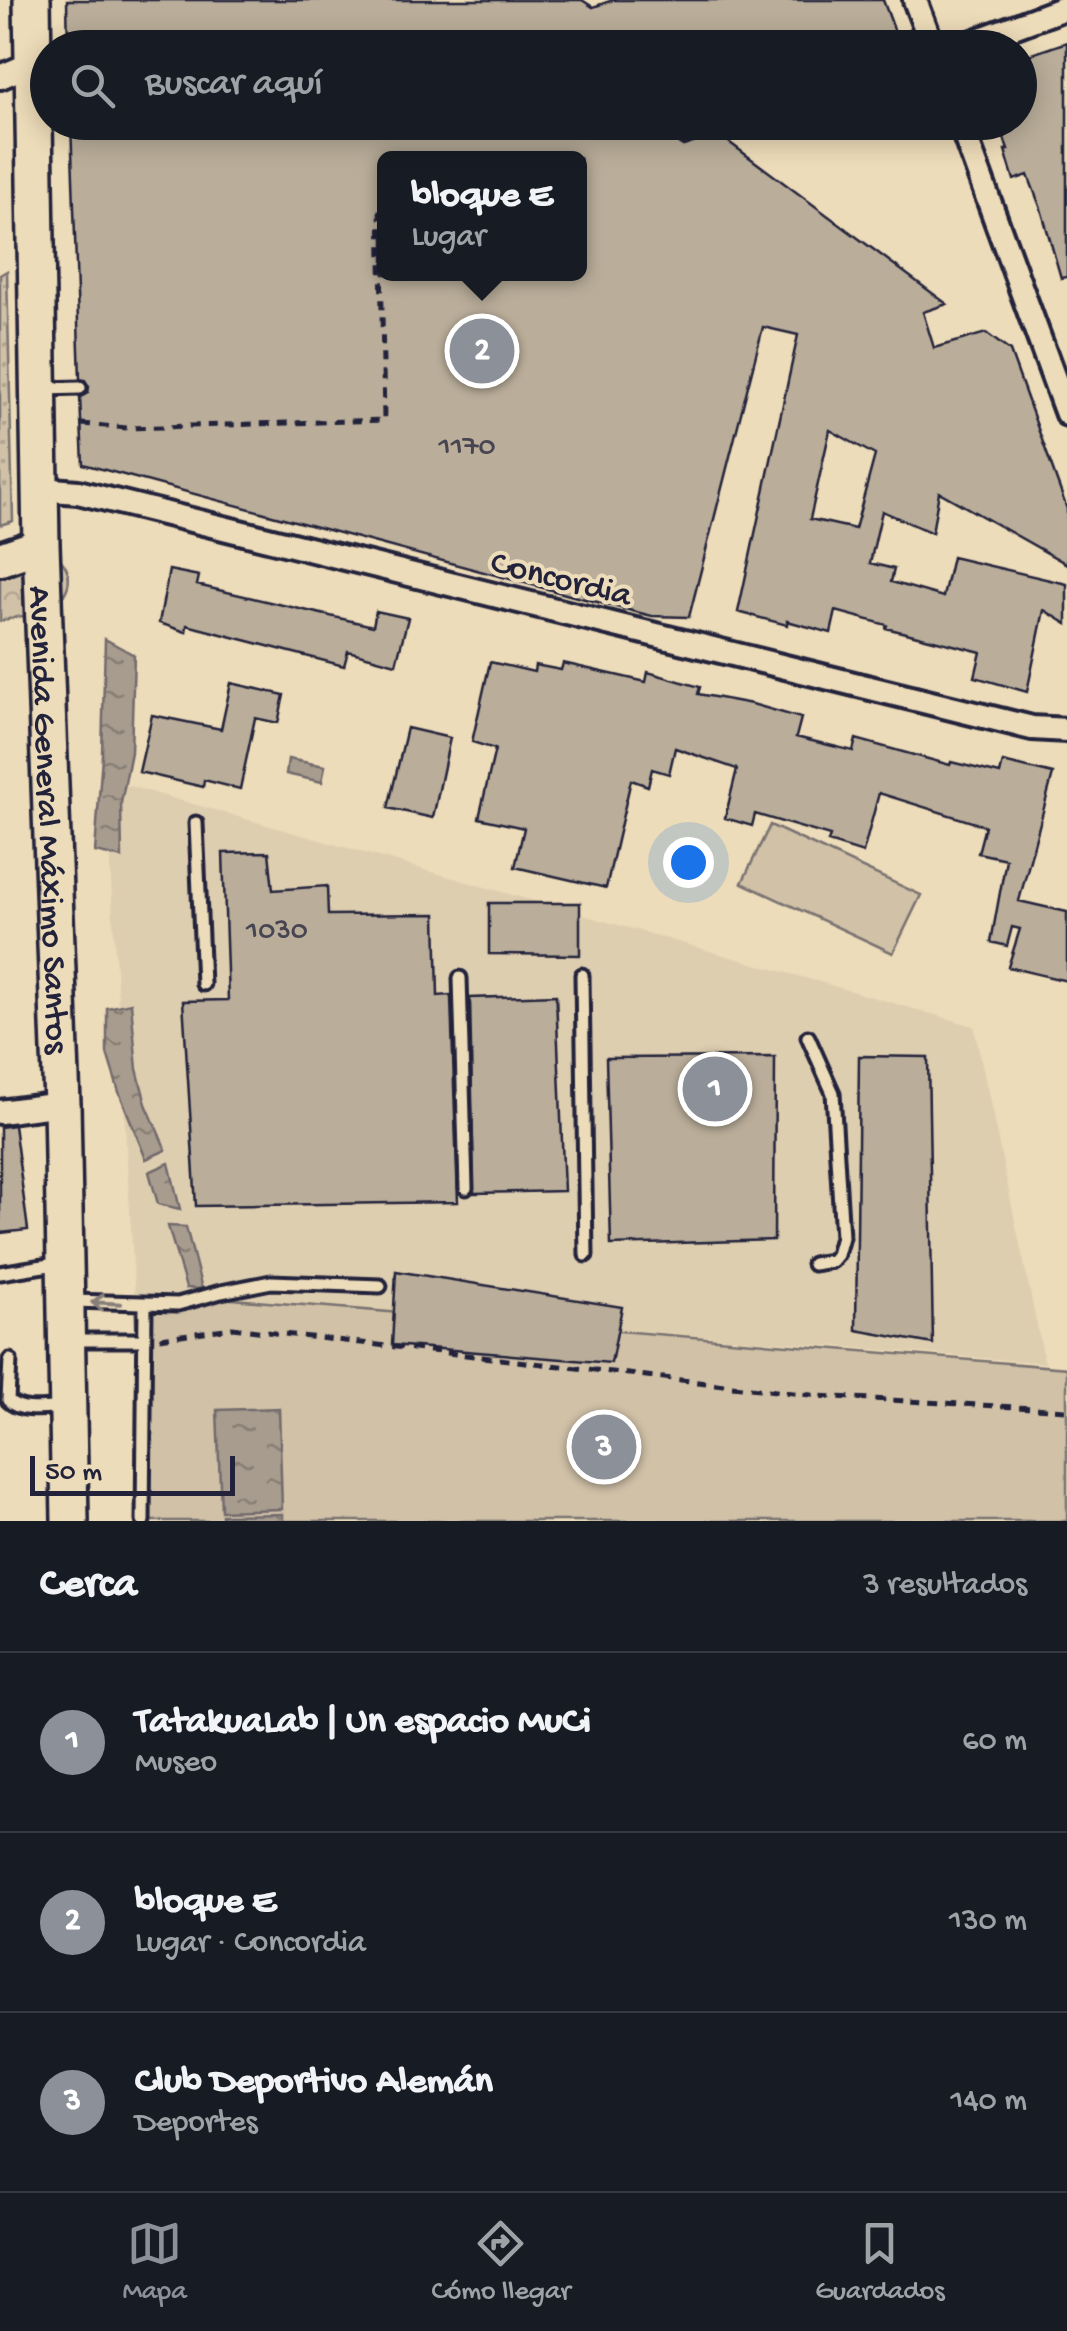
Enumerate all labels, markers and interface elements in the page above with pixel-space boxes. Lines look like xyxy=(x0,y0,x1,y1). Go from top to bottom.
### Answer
search box xyxy=(30,30,1037,140)
icon: search xyxy=(65,58,120,113)
text: Buscar aquí xyxy=(145,63,323,107)
popup xyxy=(377,151,587,281)
text: bloque E xyxy=(412,175,553,219)
text: Lugar xyxy=(412,219,486,257)
pin: 2 xyxy=(450,314,514,388)
house number: 1170 xyxy=(438,431,495,466)
street label: Concordia xyxy=(486,544,637,619)
street label: Avenida General Máximo Santos xyxy=(17,585,75,1056)
your location xyxy=(663,837,714,888)
house number: 1030 xyxy=(245,915,308,950)
pin: 1 xyxy=(682,1052,748,1126)
one-way arrow xyxy=(90,1293,122,1312)
pin: 3 xyxy=(572,1410,636,1484)
scale bar xyxy=(30,1451,235,1496)
text: 50 m xyxy=(45,1457,102,1490)
text: Cerca xyxy=(40,1562,137,1611)
text: 3 resultados xyxy=(863,1567,1027,1605)
text: TatakuaLab | Un espacio MuCi xyxy=(135,1701,591,1745)
text: 1 xyxy=(66,1723,79,1761)
text: 60 m xyxy=(962,1723,1027,1761)
text: Museo xyxy=(135,1745,217,1783)
text: bloque E xyxy=(135,1881,276,1925)
text: 2 xyxy=(65,1903,80,1941)
text: 130 m xyxy=(949,1903,1027,1941)
text: Lugar · Concordia xyxy=(135,1925,366,1963)
text: Club Deportivo Alemán xyxy=(135,2061,493,2105)
text: 3 xyxy=(64,2083,81,2121)
text: 140 m xyxy=(950,2083,1027,2121)
text: Deportes xyxy=(135,2105,257,2143)
tab: Mapa xyxy=(122,2216,187,2309)
tab: Cómo llegar xyxy=(431,2216,570,2309)
tab: Guardados xyxy=(815,2216,945,2309)

